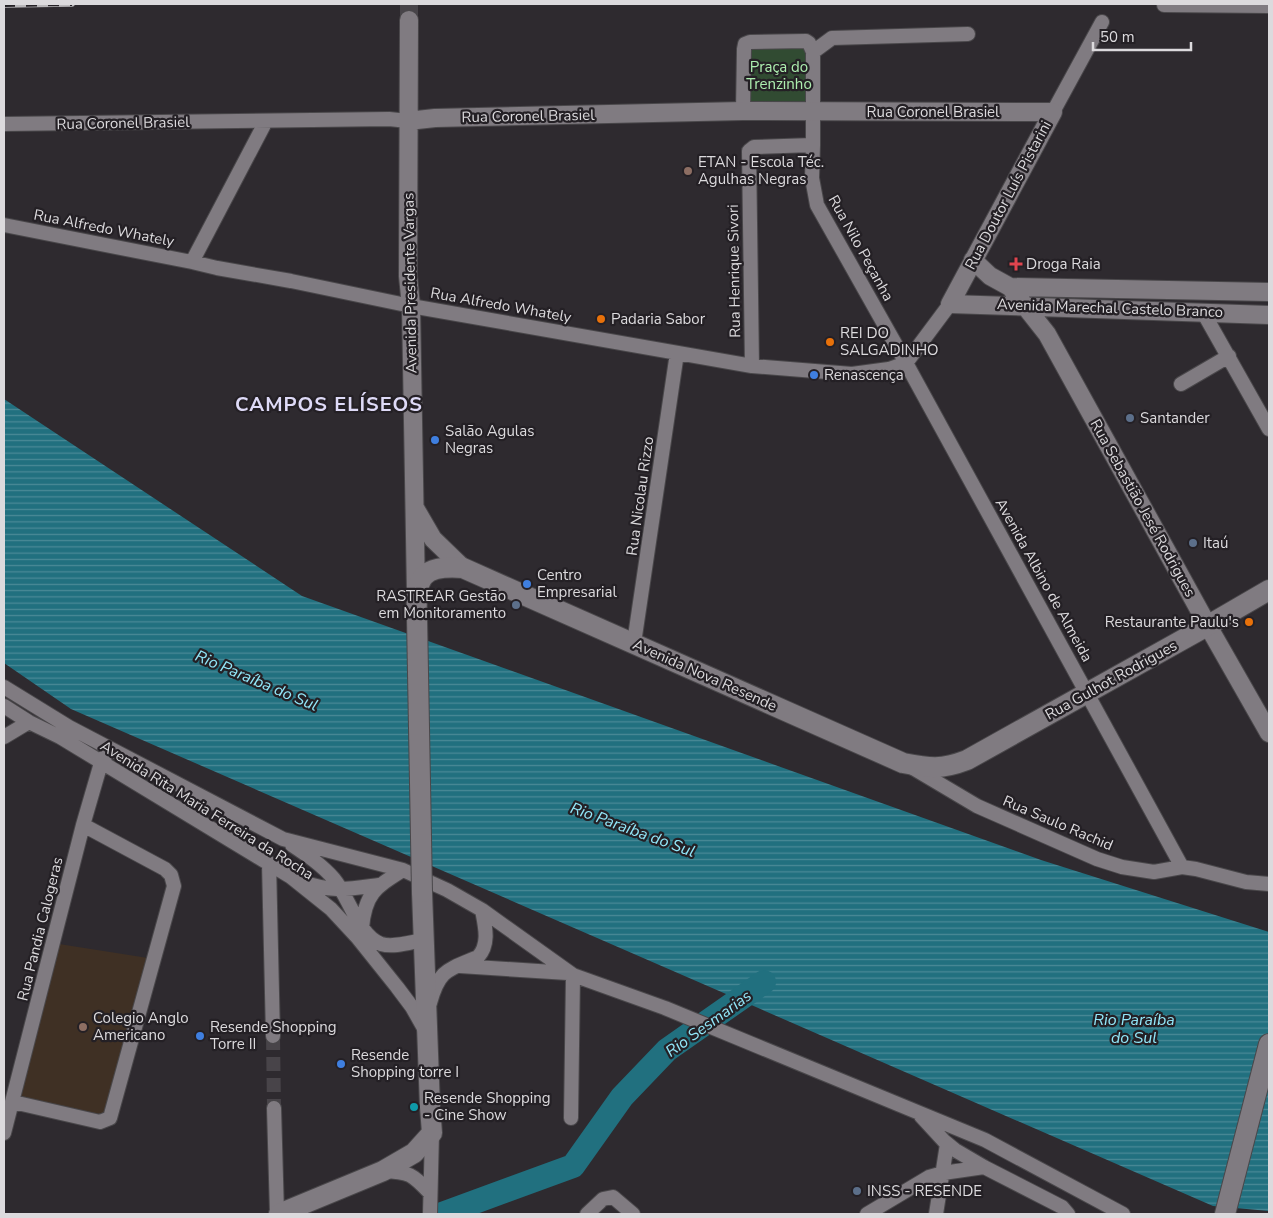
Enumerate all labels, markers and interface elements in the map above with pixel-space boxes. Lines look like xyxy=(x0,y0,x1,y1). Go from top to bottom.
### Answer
scale bar xyxy=(1093,20,1190,52)
text: 50 m xyxy=(1100,27,1135,47)
park label: Praça do Trenzinho xyxy=(746,57,812,94)
street label: Rua Coronel Brasiel xyxy=(866,102,1000,122)
street label: Rua Coronel Brasiel xyxy=(461,105,595,127)
street label: Rua Coronel Brasiel xyxy=(56,112,190,134)
street label: Rua Doutor Luís Pistarini xyxy=(960,117,1056,273)
place label: ETAN - Escola Téc. Agulhas Negras xyxy=(698,152,824,189)
marker: ETAN - Escola Téc. Agulhas Negras xyxy=(682,165,694,177)
street label: Rua Nilo Peçanha xyxy=(824,191,898,305)
street label: Avenida Presidente Vargas xyxy=(398,192,422,374)
street label: Rua Henrique Sivori xyxy=(723,204,745,338)
street label: Rua Alfredo Whately xyxy=(32,205,176,251)
place label: Droga Raia xyxy=(1026,254,1101,274)
marker: Droga Raia xyxy=(1010,258,1022,270)
street label: Rua Alfredo Whately xyxy=(429,283,573,327)
street label: Avenida Marechal Castelo Branco xyxy=(997,294,1223,322)
place label: Padaria Sabor xyxy=(611,309,706,329)
marker: Padaria Sabor xyxy=(595,313,607,325)
place label: REI DO SALGADINHO xyxy=(840,323,939,360)
marker: REI DO SALGADINHO xyxy=(824,336,836,348)
place label: Renascença xyxy=(824,365,904,385)
marker: Renascença xyxy=(808,369,820,381)
district label: CAMPOS ELÍSEOS xyxy=(235,391,423,418)
place label: Santander xyxy=(1140,408,1210,428)
marker: Santander xyxy=(1124,412,1136,424)
street label: Rua Sebastião Jesé Rodrigues xyxy=(1086,416,1200,600)
place label: Salão Agulas Negras xyxy=(445,421,534,458)
marker: Salão Agulas Negras xyxy=(429,434,441,446)
street label: Rua Nicolau Rizzo xyxy=(622,435,658,557)
street label: Avenida Albino de Almeida xyxy=(991,495,1097,665)
place label: Itaú xyxy=(1203,533,1228,553)
marker: Itaú xyxy=(1187,537,1199,549)
place label: Centro Empresarial xyxy=(537,565,618,602)
marker: Centro Empresarial xyxy=(521,578,533,590)
place label: RASTREAR Gestão em Monitoramento xyxy=(376,586,506,623)
marker: RASTREAR Gestão em Monitoramento xyxy=(510,599,522,611)
place label: Restaurante Paulu's xyxy=(1105,612,1239,632)
marker: Restaurante Paulu's xyxy=(1243,616,1255,628)
street label: Avenida Nova Resende xyxy=(630,634,780,716)
street label: Rua Gulhot Rodrigues xyxy=(1041,635,1181,725)
water label: Rio Paraíba do Sul xyxy=(192,645,322,717)
street label: Avenida Rita Maria Ferreira da Rocha xyxy=(97,736,317,884)
street label: Rua Saulo Rachid xyxy=(1000,791,1116,855)
water label: Rio Paraíba do Sul xyxy=(567,797,698,863)
street label: Rua Pandia Calogeras xyxy=(12,855,68,1003)
water label: Rio Sesmarias xyxy=(661,985,756,1062)
place label: Colegio Anglo Americano xyxy=(93,1008,189,1045)
water label: Rio Paraíba do Sul xyxy=(1093,1009,1175,1049)
place label: Resende Shopping Torre II xyxy=(210,1017,337,1054)
marker: Colegio Anglo Americano xyxy=(77,1021,89,1033)
marker: Resende Shopping Torre II xyxy=(194,1030,206,1042)
place label: Resende Shopping torre I xyxy=(351,1045,459,1082)
marker: Resende Shopping torre I xyxy=(335,1058,347,1070)
place label: Resende Shopping - Cine Show xyxy=(424,1088,551,1125)
marker: Resende Shopping - Cine Show xyxy=(408,1101,420,1113)
place label: INSS - RESENDE xyxy=(867,1181,982,1201)
marker: INSS - RESENDE xyxy=(851,1185,863,1197)

